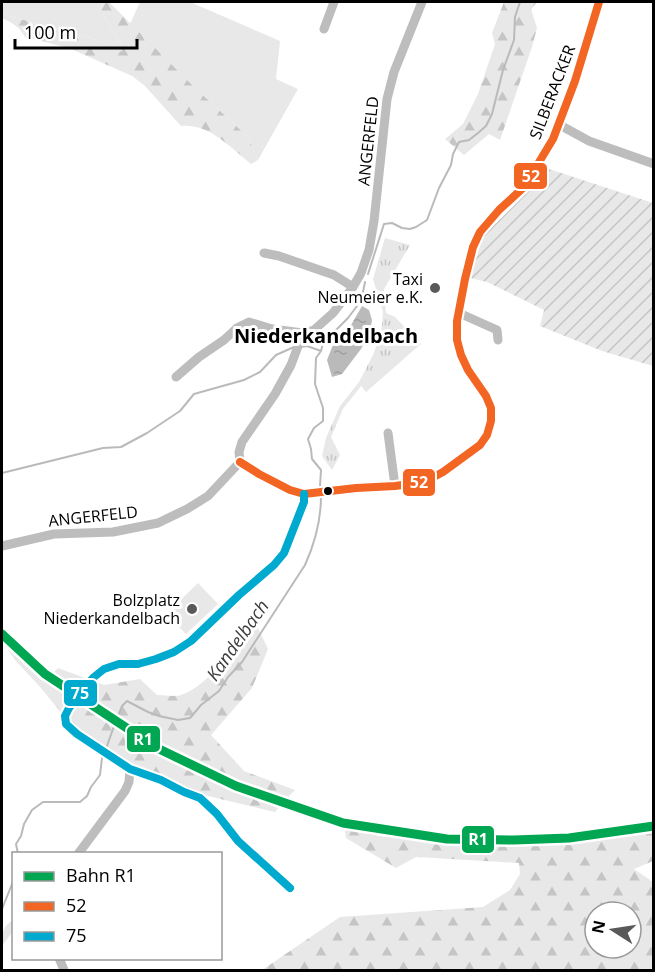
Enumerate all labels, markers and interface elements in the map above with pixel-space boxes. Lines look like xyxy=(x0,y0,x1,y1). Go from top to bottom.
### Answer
scale bar xyxy=(15,12,136,50)
text: 100 m xyxy=(24,20,76,44)
street label: SILBERACKER xyxy=(524,42,580,142)
street label: ANGERFELD xyxy=(352,95,384,187)
line badge: 52 xyxy=(513,162,548,190)
text: 52 xyxy=(522,165,540,187)
place label: Taxi Neumeier e.K. xyxy=(317,268,423,308)
marker: Taxi Neumeier e.K. xyxy=(428,281,442,295)
district label: Niederkandelbach xyxy=(234,322,418,349)
line badge: 52 xyxy=(402,468,436,497)
text: 52 xyxy=(410,471,428,493)
unlabelled marker xyxy=(322,485,334,497)
street label: ANGERFELD xyxy=(47,500,139,532)
place label: Bolzplatz Niederkandelbach xyxy=(44,589,180,629)
water label: Kandelbach xyxy=(200,595,274,685)
marker: Bolzplatz Niederkandelbach xyxy=(185,602,199,616)
line badge: 75 xyxy=(63,679,98,707)
text: 75 xyxy=(71,682,89,704)
line badge: R1 xyxy=(126,725,161,753)
text: R1 xyxy=(133,728,153,750)
line badge: R1 xyxy=(461,825,495,854)
text: R1 xyxy=(468,828,488,850)
legend xyxy=(12,852,222,960)
text: Bahn R1 xyxy=(66,863,136,887)
text: 52 xyxy=(66,893,87,917)
north arrow xyxy=(583,900,643,960)
text: N xyxy=(586,918,610,936)
text: 75 xyxy=(66,923,87,947)

